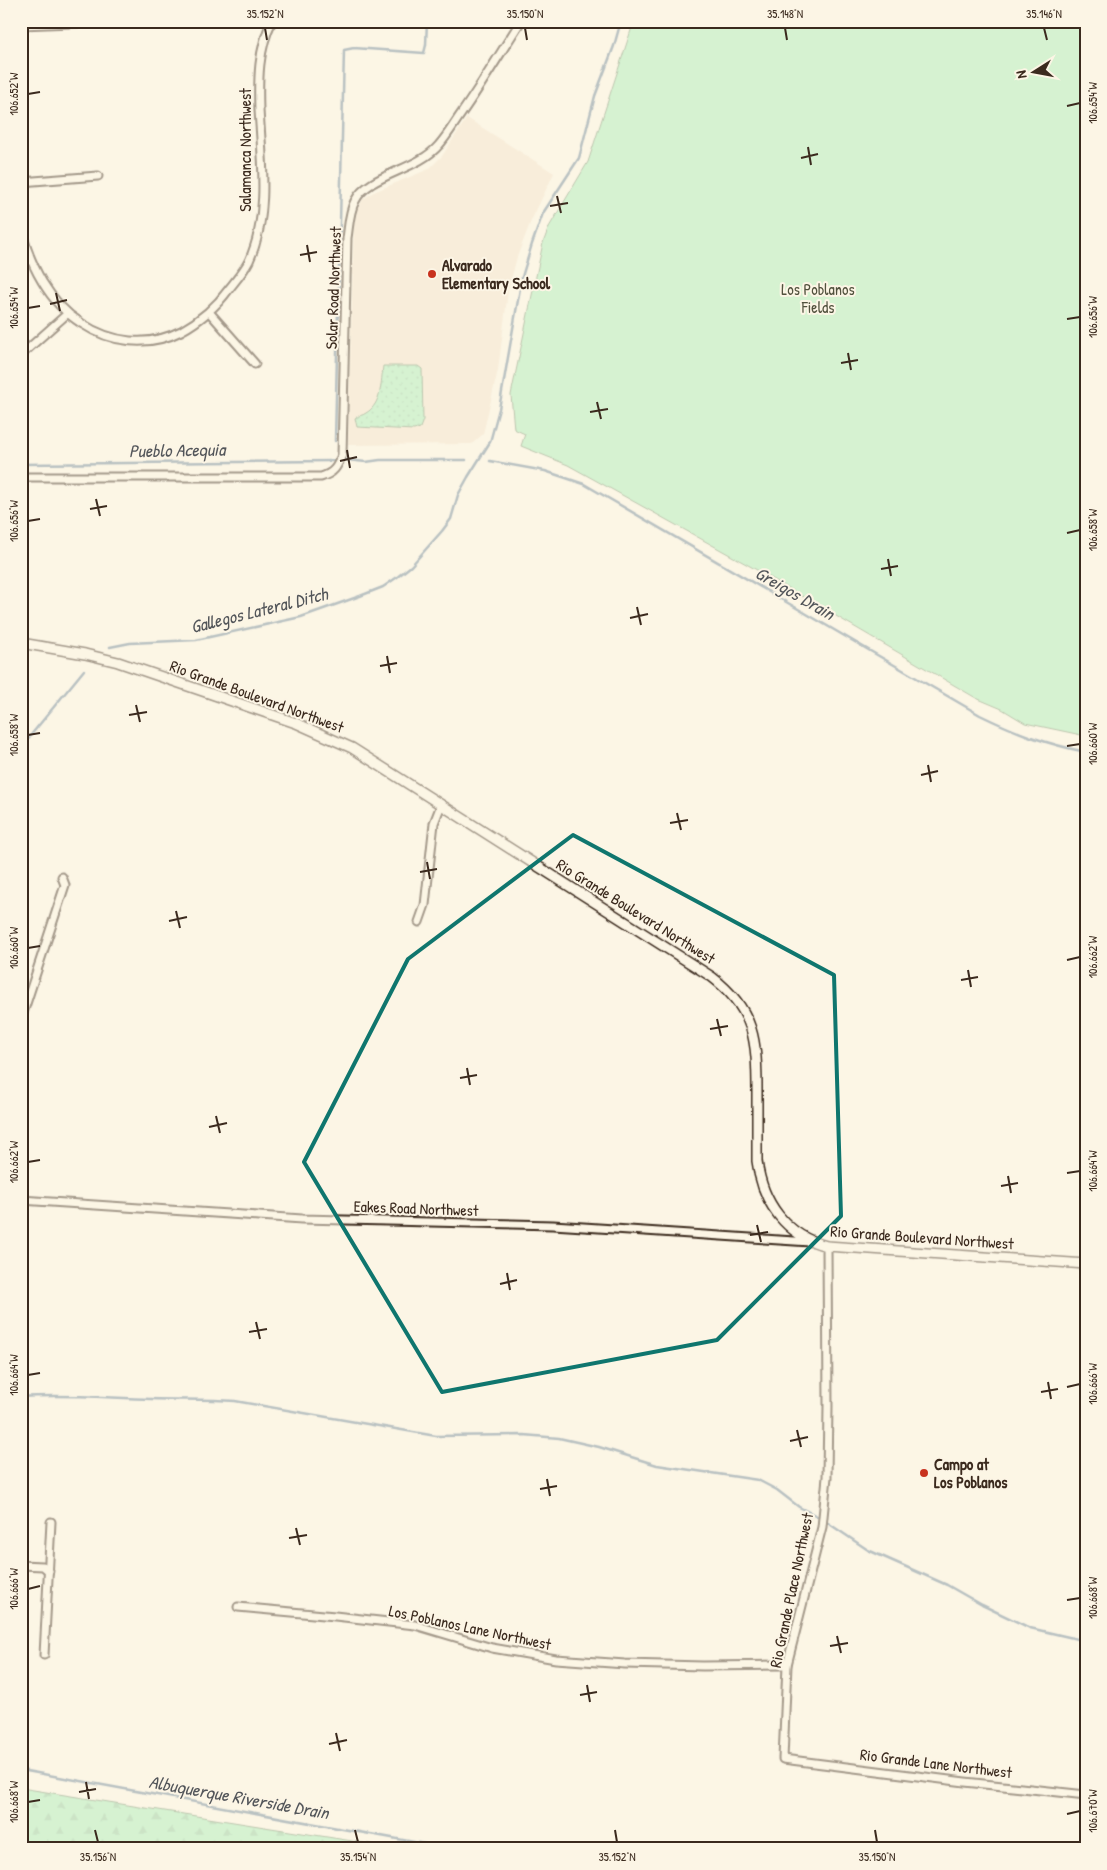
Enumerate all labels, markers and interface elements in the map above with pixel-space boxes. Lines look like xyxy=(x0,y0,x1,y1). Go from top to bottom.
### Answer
text: 35.152°N xyxy=(246,5,284,22)
text: 35.150°N xyxy=(507,5,544,22)
text: 35.148°N xyxy=(767,5,803,22)
text: 35.146°N xyxy=(1026,5,1062,22)
north arrow xyxy=(1010,48,1060,98)
text: N xyxy=(1011,69,1031,80)
text: 106.652°W xyxy=(5,72,22,115)
text: 106.654°W xyxy=(1084,82,1101,124)
street label: Salamanca Northwest xyxy=(234,88,256,212)
street label: Solar Road Northwest xyxy=(320,226,346,350)
place label: Alvarado Elementary School xyxy=(442,254,551,295)
marker: Alvarado Elementary School xyxy=(426,268,438,280)
park label: Los Poblanos Fields xyxy=(781,278,855,318)
text: 106.654°W xyxy=(5,287,22,329)
text: 106.656°W xyxy=(1084,295,1101,338)
water label: Pueblo Acequia xyxy=(129,437,227,463)
text: 106.656°W xyxy=(5,499,22,542)
text: 106.658°W xyxy=(1084,508,1101,551)
water label: Greigos Drain xyxy=(751,560,841,627)
water label: Gallegos Lateral Ditch xyxy=(188,581,331,639)
street label: Rio Grande Boulevard Northwest xyxy=(167,654,348,738)
text: 106.658°W xyxy=(5,713,22,756)
text: 106.660°W xyxy=(1084,722,1101,765)
street label: Rio Grande Boulevard Northwest xyxy=(552,853,720,969)
text: 106.660°W xyxy=(5,926,22,969)
text: 106.662°W xyxy=(1084,935,1101,978)
text: 106.662°W xyxy=(5,1140,22,1183)
text: 106.664°W xyxy=(1084,1150,1101,1192)
street label: Eakes Road Northwest xyxy=(353,1195,479,1221)
street label: Rio Grande Boulevard Northwest xyxy=(830,1220,1015,1254)
text: 106.664°W xyxy=(5,1354,22,1396)
text: 106.666°W xyxy=(1084,1363,1101,1405)
place label: Campo at Los Poblanos xyxy=(934,1453,1008,1493)
marker: Campo at Los Poblanos xyxy=(918,1467,930,1479)
street label: Rio Grande Place Northwest xyxy=(764,1510,818,1669)
text: 106.666°W xyxy=(5,1568,22,1610)
text: 106.668°W xyxy=(1084,1576,1101,1619)
street label: Los Poblanos Lane Northwest xyxy=(387,1599,554,1655)
street label: Rio Grande Lane Northwest xyxy=(859,1743,1014,1783)
water label: Albuquerque Riverside Drain xyxy=(147,1769,333,1825)
text: 106.668°W xyxy=(5,1780,22,1823)
text: 106.670°W xyxy=(1084,1789,1101,1833)
text: 35.156°N xyxy=(80,1848,116,1865)
text: 35.154°N xyxy=(340,1848,376,1865)
text: 35.152°N xyxy=(598,1848,636,1865)
text: 35.150°N xyxy=(859,1848,896,1865)

